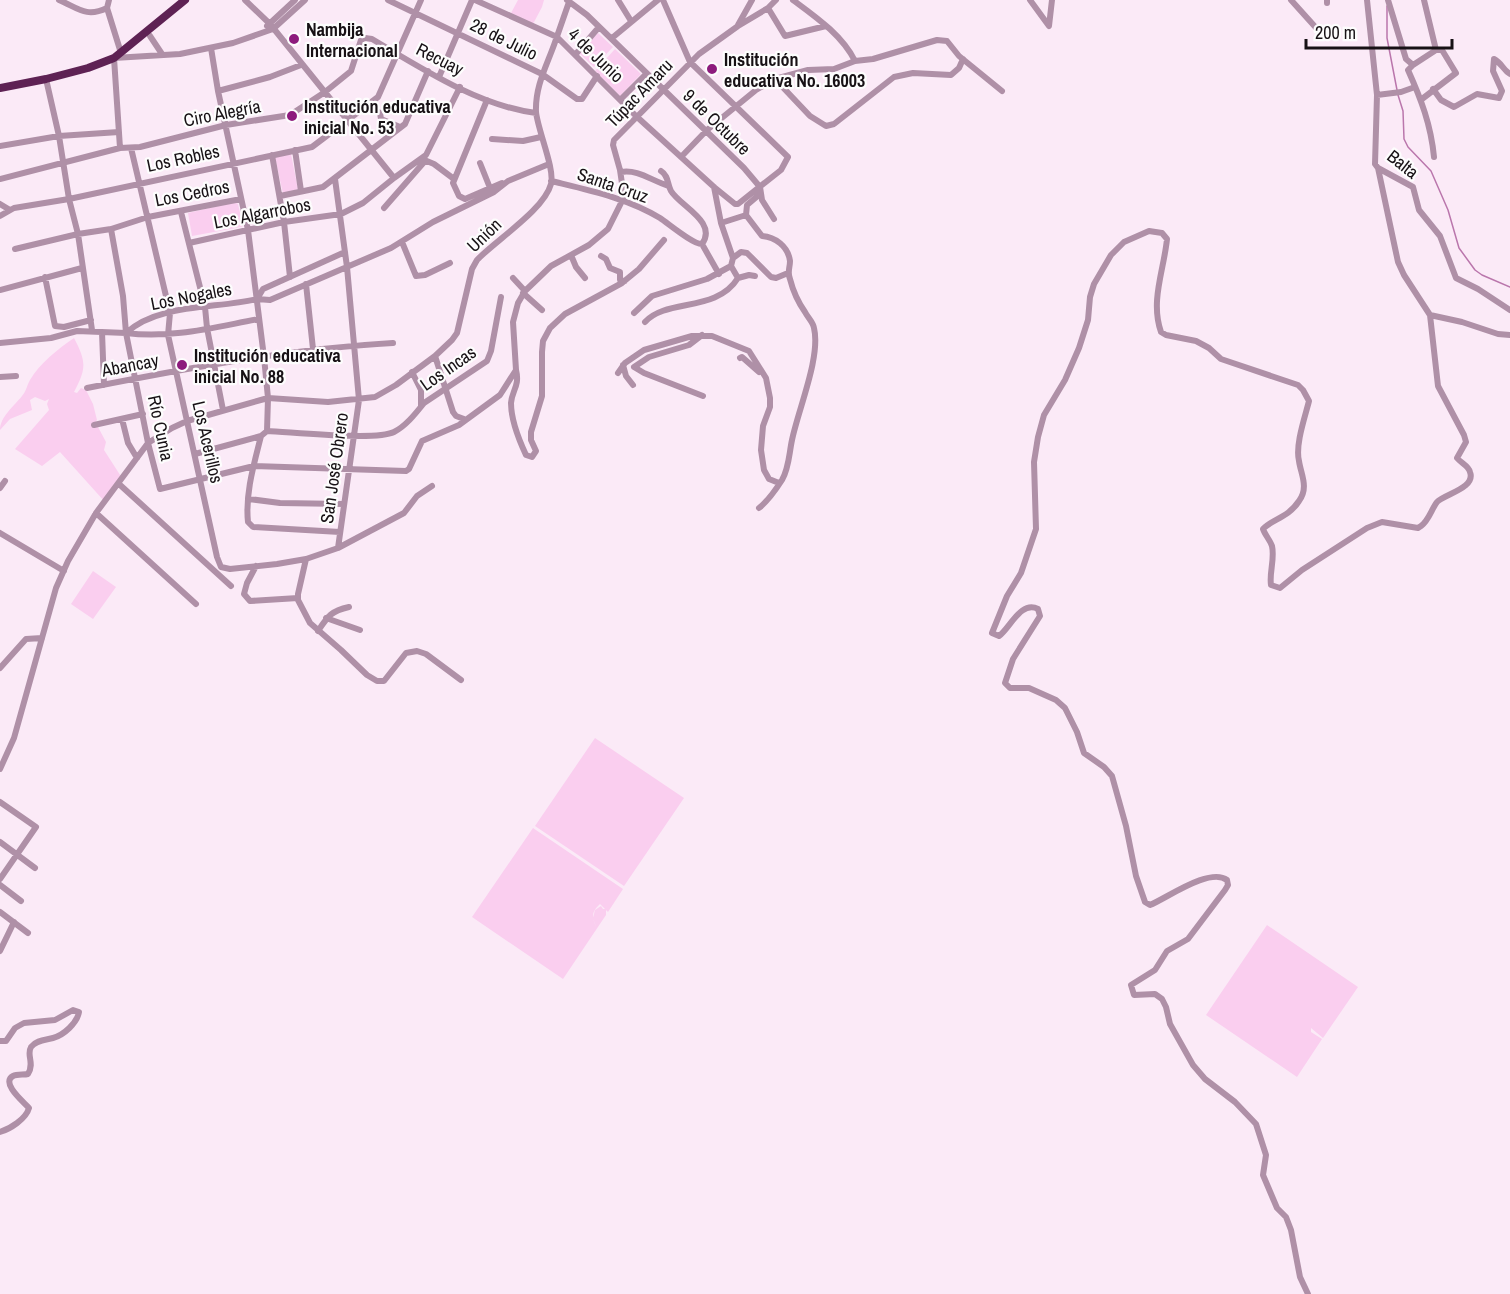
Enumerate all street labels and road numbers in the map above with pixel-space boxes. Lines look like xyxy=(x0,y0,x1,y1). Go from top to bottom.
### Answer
street label: 28 de Julio xyxy=(466,12,542,66)
street label: 4 de Junio xyxy=(563,22,629,88)
street label: Recuay xyxy=(412,37,469,82)
street label: Túpac Amaru xyxy=(600,53,678,133)
street label: 9 de Octubre xyxy=(678,83,756,161)
street label: Ciro Alegría xyxy=(181,93,263,133)
street label: Los Robles xyxy=(144,138,222,178)
street label: Balta xyxy=(1382,144,1424,184)
street label: Santa Cruz xyxy=(574,161,652,209)
street label: Los Cedros xyxy=(153,174,231,212)
street label: Los Algarrobos xyxy=(211,191,313,235)
street label: Unión xyxy=(461,212,507,258)
street label: Los Nogales xyxy=(148,276,234,316)
street label: Los Incas xyxy=(415,340,481,396)
street label: Abancay xyxy=(98,347,161,383)
street label: Río Cunia xyxy=(142,393,180,463)
street label: Los Acerillos xyxy=(186,398,230,486)
street label: San José Obrero xyxy=(314,411,354,525)

